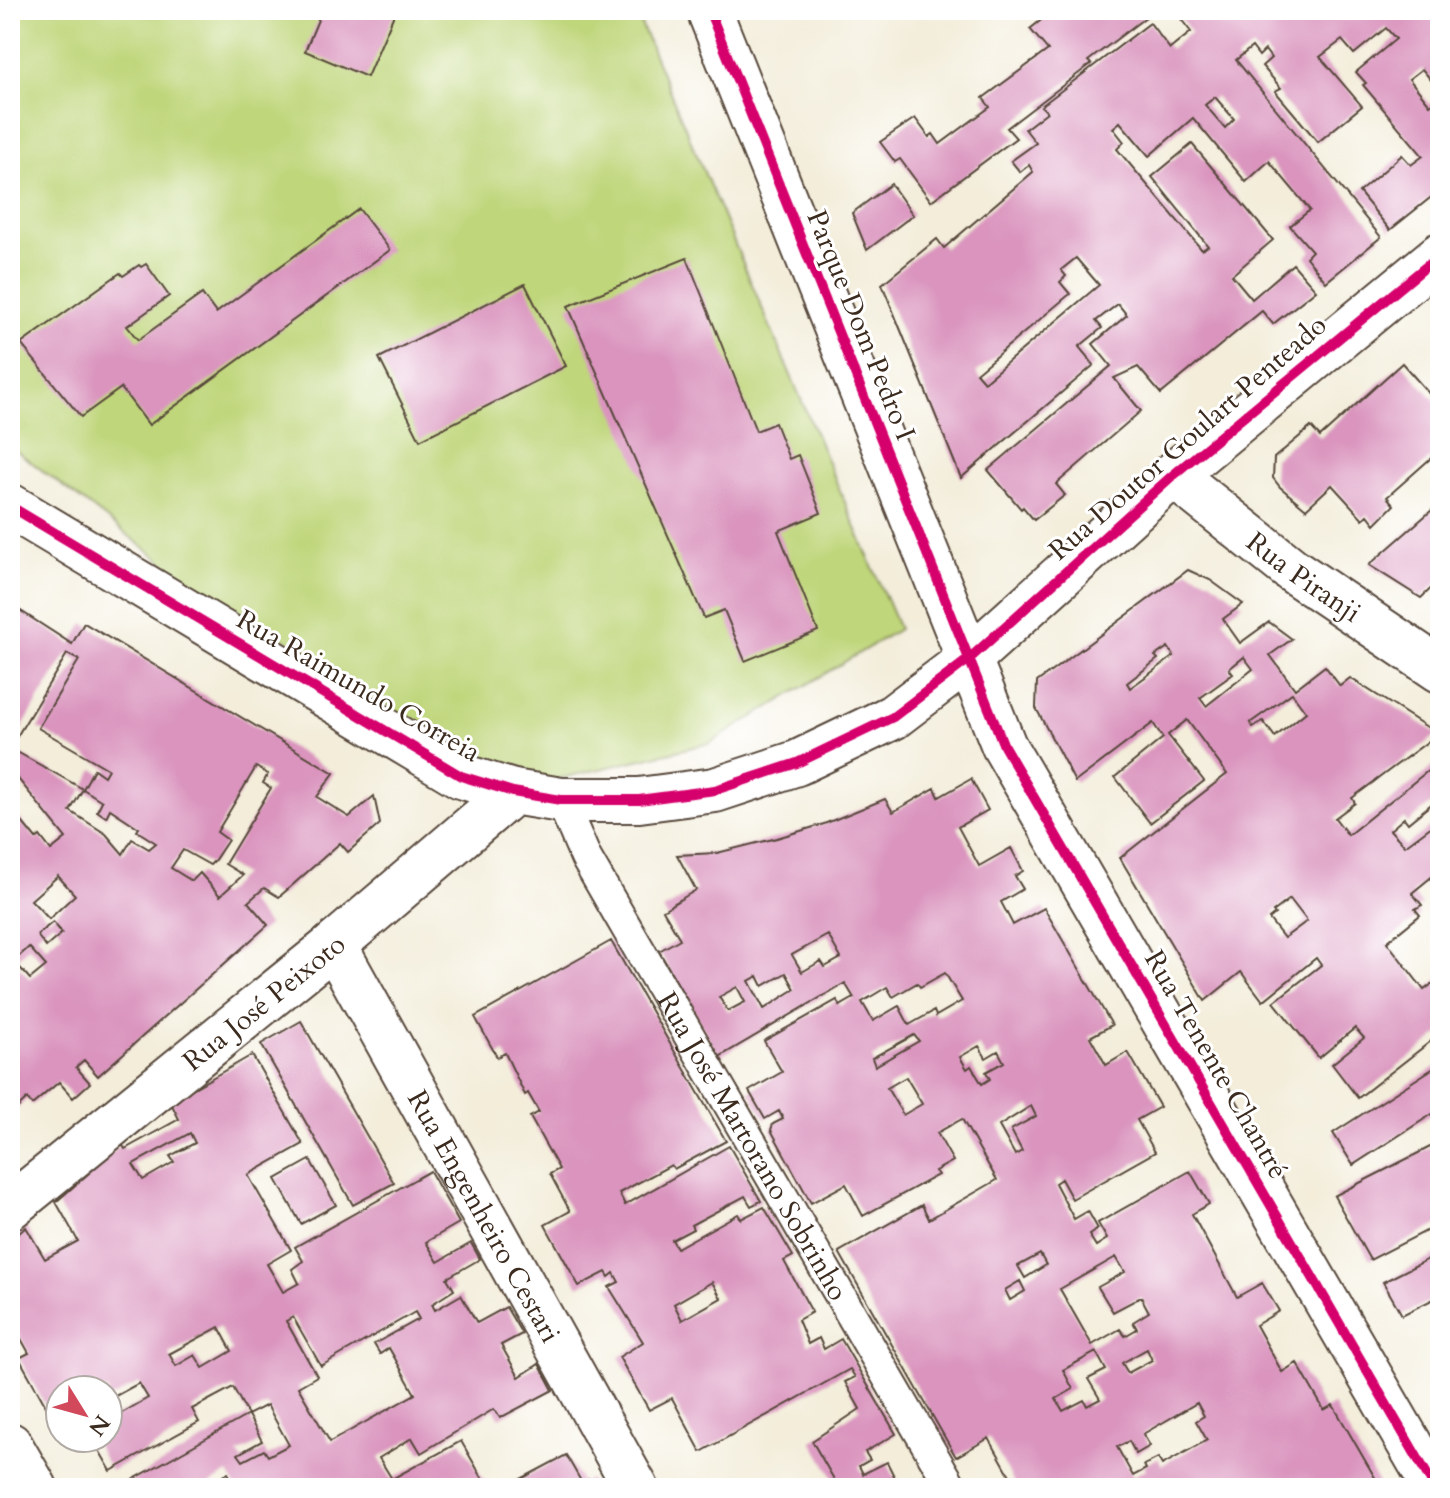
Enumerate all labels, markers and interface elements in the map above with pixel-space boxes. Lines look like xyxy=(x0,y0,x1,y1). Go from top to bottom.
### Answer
street label: Parque Dom Pedro I xyxy=(798,205,925,446)
street label: Rua Doutor Goulart Penteado xyxy=(1041,306,1335,569)
street label: Rua Piranji xyxy=(1238,523,1369,632)
street label: Rua Raimundo Correia xyxy=(230,600,487,771)
street label: Rua José Peixoto xyxy=(175,926,354,1080)
street label: Rua Tenente Chantré xyxy=(1135,943,1297,1186)
street label: Rua José Martorano Sobrinho xyxy=(648,985,857,1308)
street label: Rua Engenheiro Cestari xyxy=(398,1083,569,1350)
north arrow xyxy=(44,1374,124,1454)
text: N xyxy=(81,1409,117,1442)

